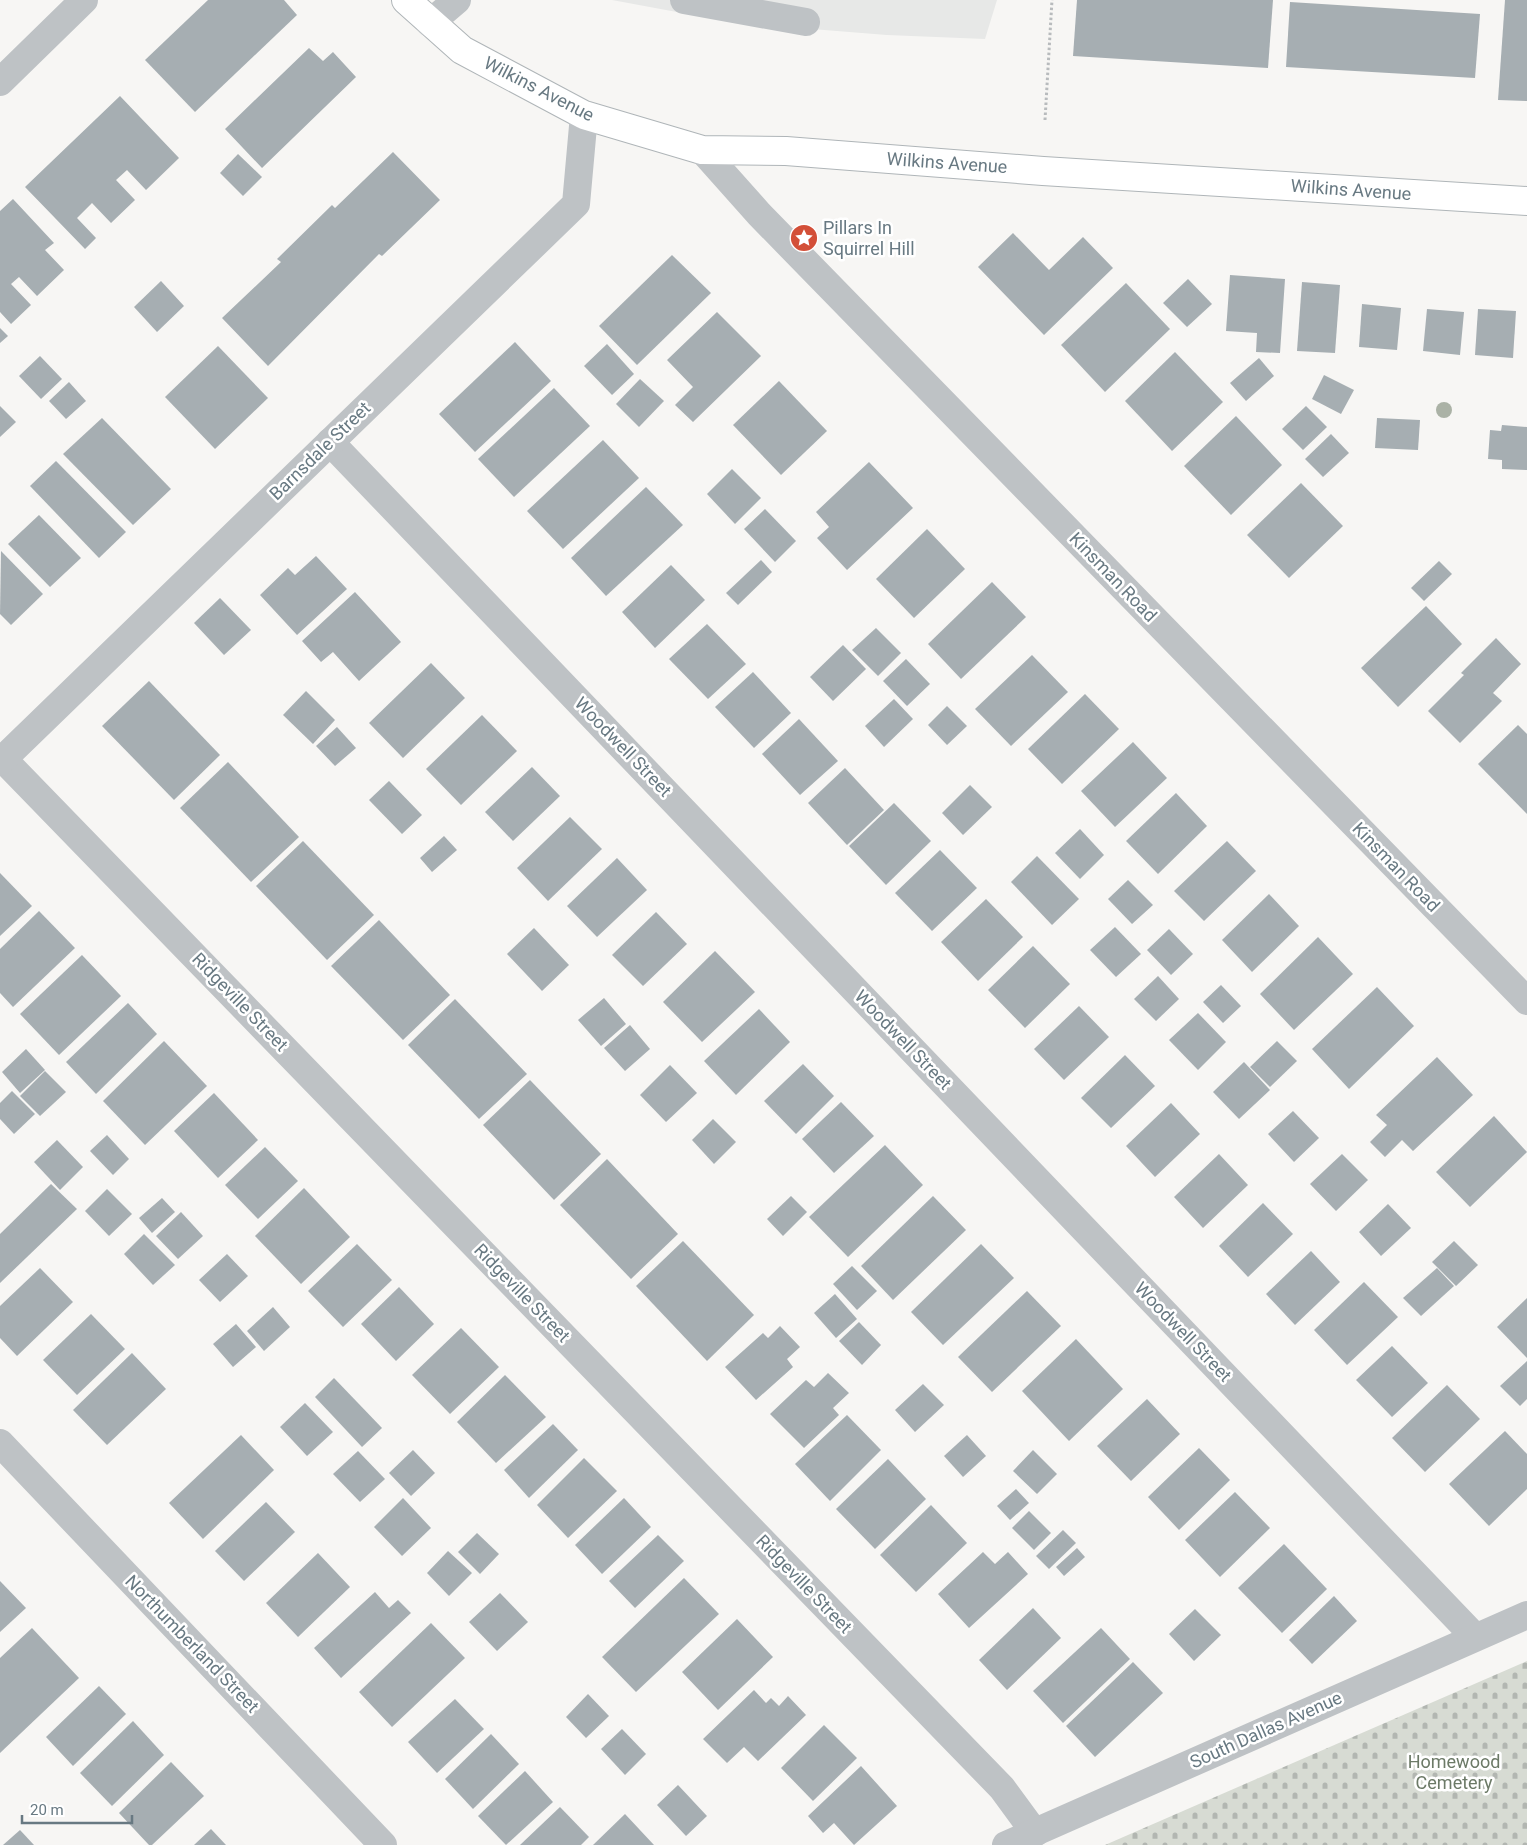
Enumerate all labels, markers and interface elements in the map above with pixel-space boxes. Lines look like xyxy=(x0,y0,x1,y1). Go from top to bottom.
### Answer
street label: Wilkins Avenue xyxy=(481,52,598,125)
street label: Wilkins Avenue xyxy=(886,148,1008,177)
street label: Wilkins Avenue xyxy=(1290,175,1412,204)
place label: Pillars In Squirrel Hill xyxy=(823,217,915,259)
place icon: Pillars In Squirrel Hill xyxy=(789,223,819,253)
street label: Barnsdale Street xyxy=(265,397,375,504)
street label: Kinsman Road xyxy=(1065,528,1161,626)
street label: Woodwell Street xyxy=(571,693,676,801)
street label: Kinsman Road xyxy=(1348,818,1444,916)
street label: Ridgeville Street xyxy=(188,948,293,1055)
street label: Woodwell Street xyxy=(851,986,956,1094)
street label: Ridgeville Street xyxy=(470,1239,575,1346)
street label: Woodwell Street xyxy=(1131,1278,1236,1386)
street label: Ridgeville Street xyxy=(752,1530,857,1637)
street label: Northumberland Street xyxy=(121,1570,264,1717)
street label: South Dallas Avenue xyxy=(1187,1687,1345,1772)
park label: Homewood Cemetery xyxy=(1408,1751,1500,1793)
scale bar xyxy=(22,1792,132,1824)
text: 20 m xyxy=(30,1801,64,1819)

